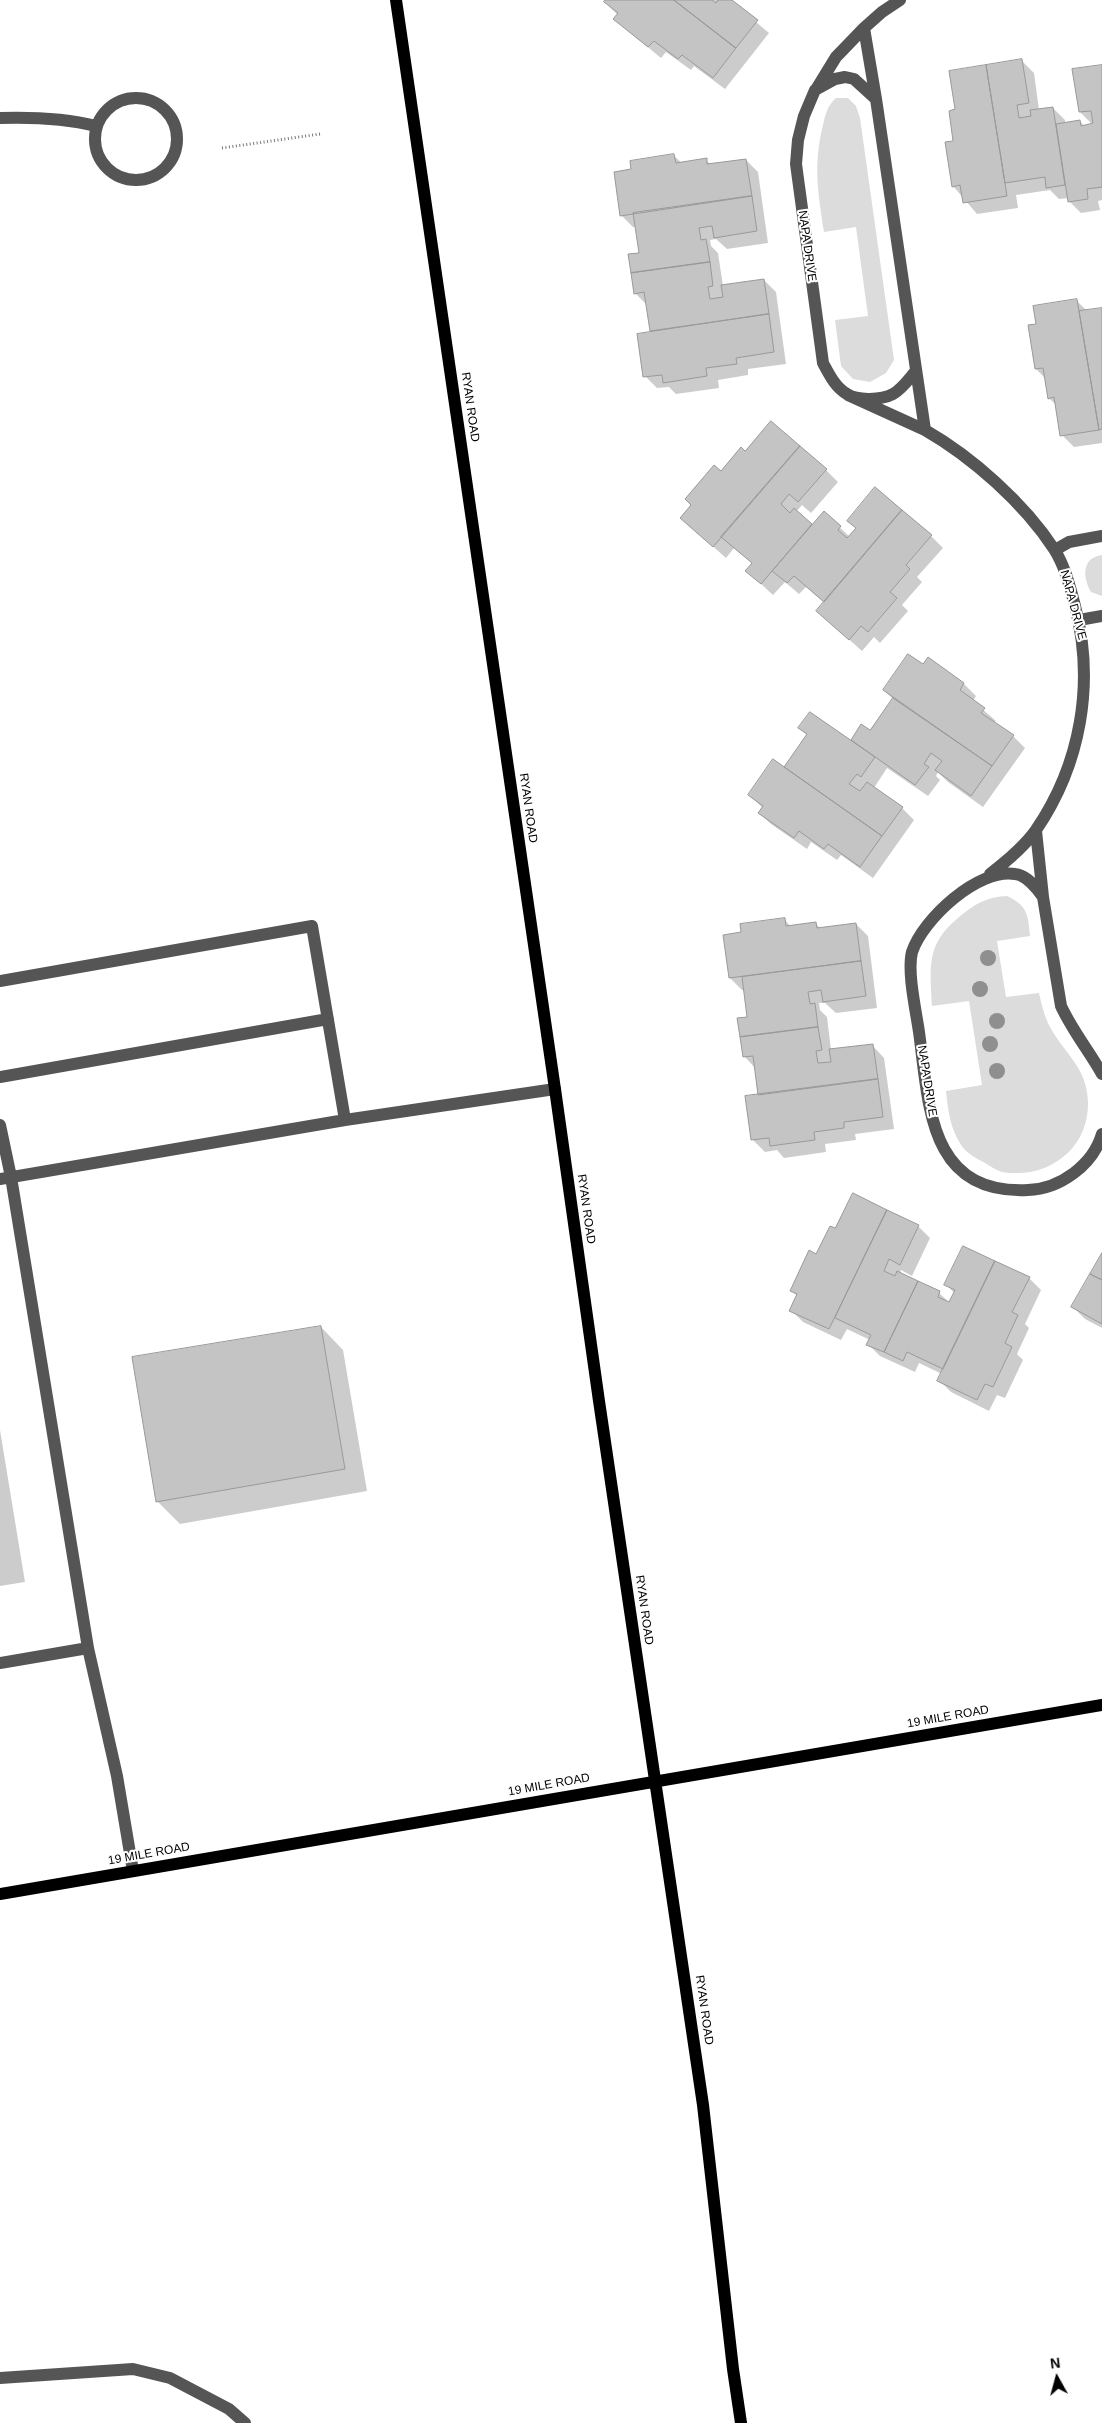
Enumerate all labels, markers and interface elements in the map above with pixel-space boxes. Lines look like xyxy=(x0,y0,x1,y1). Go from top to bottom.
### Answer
street label: NAPA DRIVE xyxy=(795,209,819,283)
street label: RYAN ROAD xyxy=(458,371,482,443)
street label: NAPA DRIVE xyxy=(1057,568,1089,642)
street label: RYAN ROAD xyxy=(516,772,540,844)
street label: NAPA DRIVE xyxy=(914,1044,940,1118)
street label: RYAN ROAD xyxy=(574,1173,598,1245)
street label: RYAN ROAD xyxy=(632,1574,656,1646)
street label: 19 MILE ROAD xyxy=(906,1703,990,1731)
street label: 19 MILE ROAD xyxy=(507,1771,591,1799)
street label: 19 MILE ROAD xyxy=(107,1840,191,1868)
street label: RYAN ROAD xyxy=(692,1974,716,2046)
north arrow xyxy=(1032,2353,1082,2403)
text: N xyxy=(1049,2355,1061,2372)

